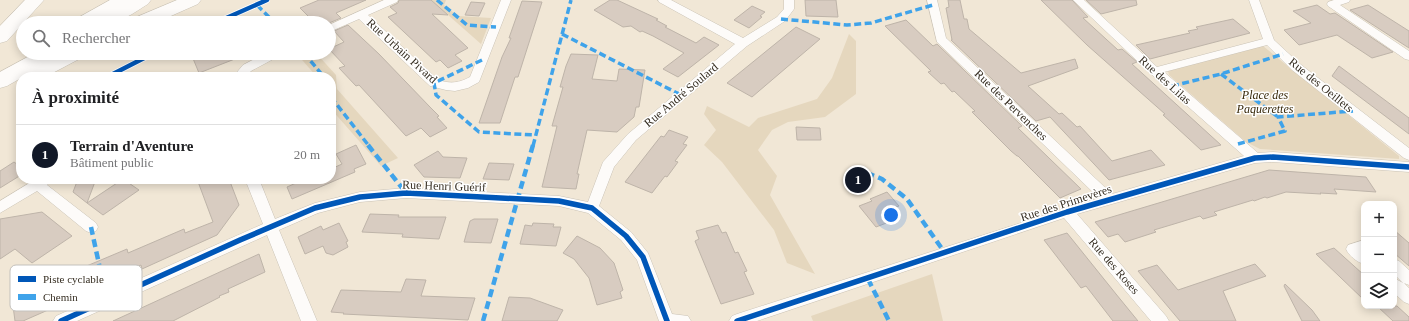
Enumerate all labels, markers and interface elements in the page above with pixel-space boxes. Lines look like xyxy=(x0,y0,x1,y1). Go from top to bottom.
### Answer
search box xyxy=(16,16,336,60)
street label: Rue Urbain Pivard xyxy=(364,16,440,86)
icon: search xyxy=(30,27,52,49)
text: Rechercher xyxy=(62,30,130,46)
street label: Rue des Lilas xyxy=(1136,53,1194,107)
street label: Rue des Oeillets xyxy=(1286,55,1356,115)
street label: Rue André Soulard xyxy=(641,60,721,130)
street label: Rue des Pervenches xyxy=(972,67,1051,144)
text: À proximité xyxy=(32,88,119,107)
park label: Place des Paquerettes xyxy=(1236,88,1294,116)
text: Terrain d'Aventure xyxy=(70,138,193,154)
text: 1 xyxy=(42,147,48,162)
text: 20 m xyxy=(294,147,320,162)
text: Bâtiment public xyxy=(70,155,153,170)
pin: 1 xyxy=(845,165,871,195)
street label: Rue Henri Guérif xyxy=(402,178,486,194)
street label: Rue des Primevères xyxy=(1019,182,1114,224)
map controls xyxy=(1361,201,1397,309)
button: + xyxy=(1361,201,1397,237)
your location xyxy=(881,205,901,225)
street label: Rue des Roses xyxy=(1086,235,1142,297)
button: − xyxy=(1361,237,1397,273)
legend xyxy=(10,265,142,311)
text: Piste cyclable xyxy=(43,273,104,285)
button: layers xyxy=(1361,273,1397,309)
text: Chemin xyxy=(43,291,78,303)

